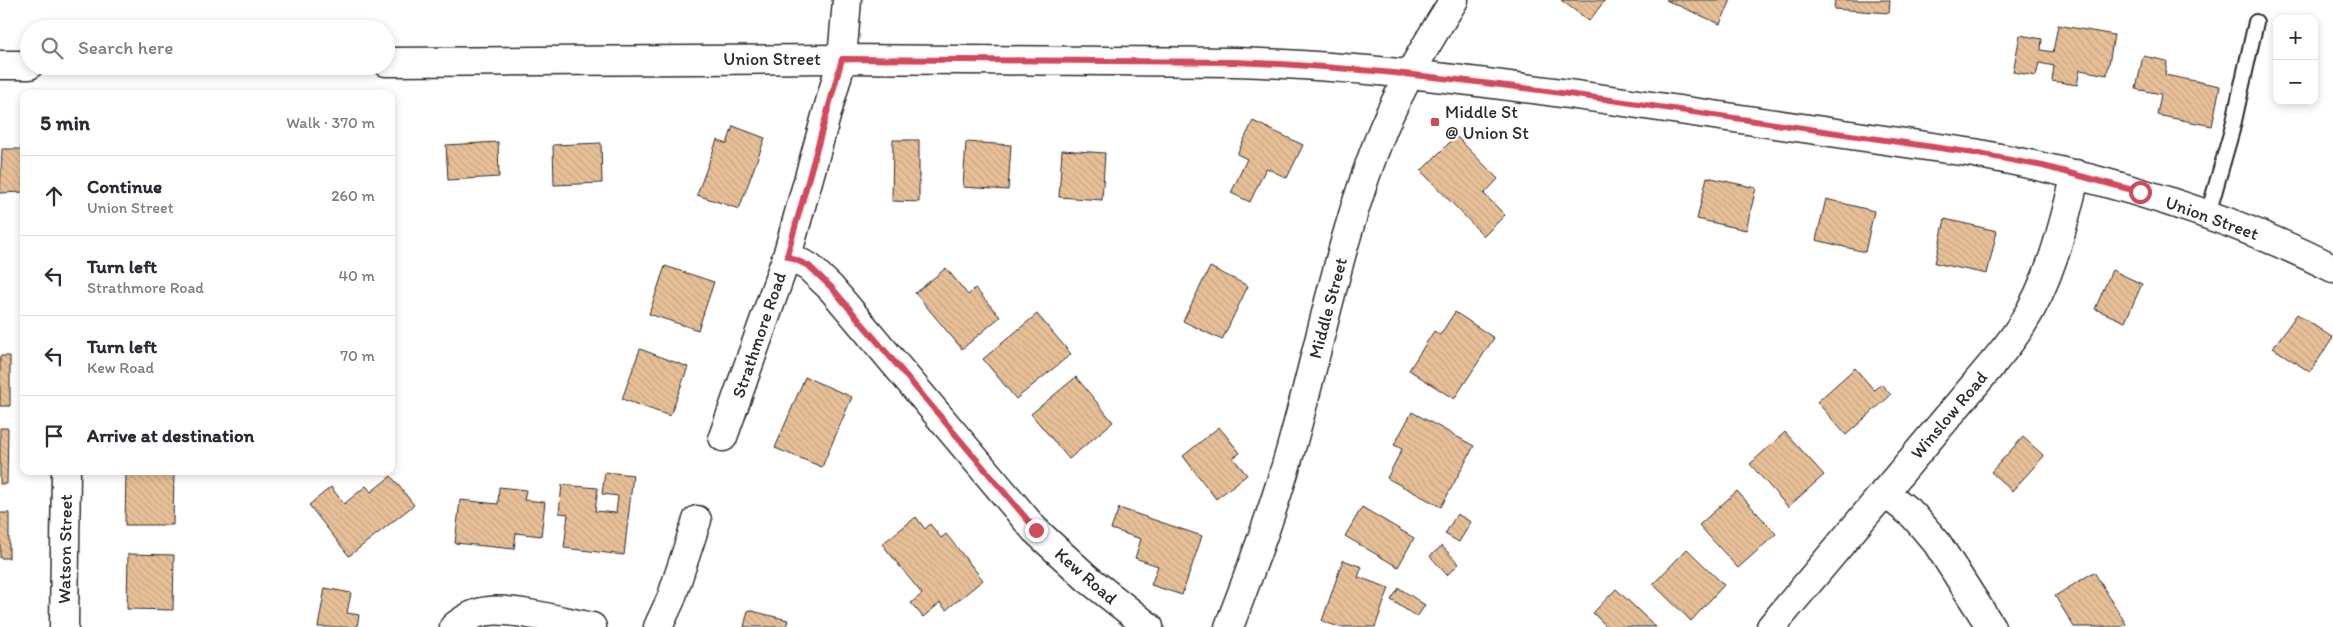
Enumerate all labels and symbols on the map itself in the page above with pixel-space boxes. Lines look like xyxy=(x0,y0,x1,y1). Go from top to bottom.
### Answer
street label: Union Street xyxy=(723,48,821,70)
place label: Middle St @ Union St xyxy=(1445,101,1529,144)
marker: Middle St @ Union St xyxy=(1429,116,1441,128)
route start xyxy=(2129,181,2152,204)
street label: Union Street xyxy=(2162,191,2262,245)
street label: Middle Street xyxy=(1304,255,1352,361)
street label: Strathmore Road xyxy=(727,269,791,401)
street label: Winslow Road xyxy=(1906,366,1992,463)
street label: Watson Street xyxy=(53,494,77,604)
route end xyxy=(1025,519,1048,542)
street label: Kew Road xyxy=(1050,543,1122,609)

